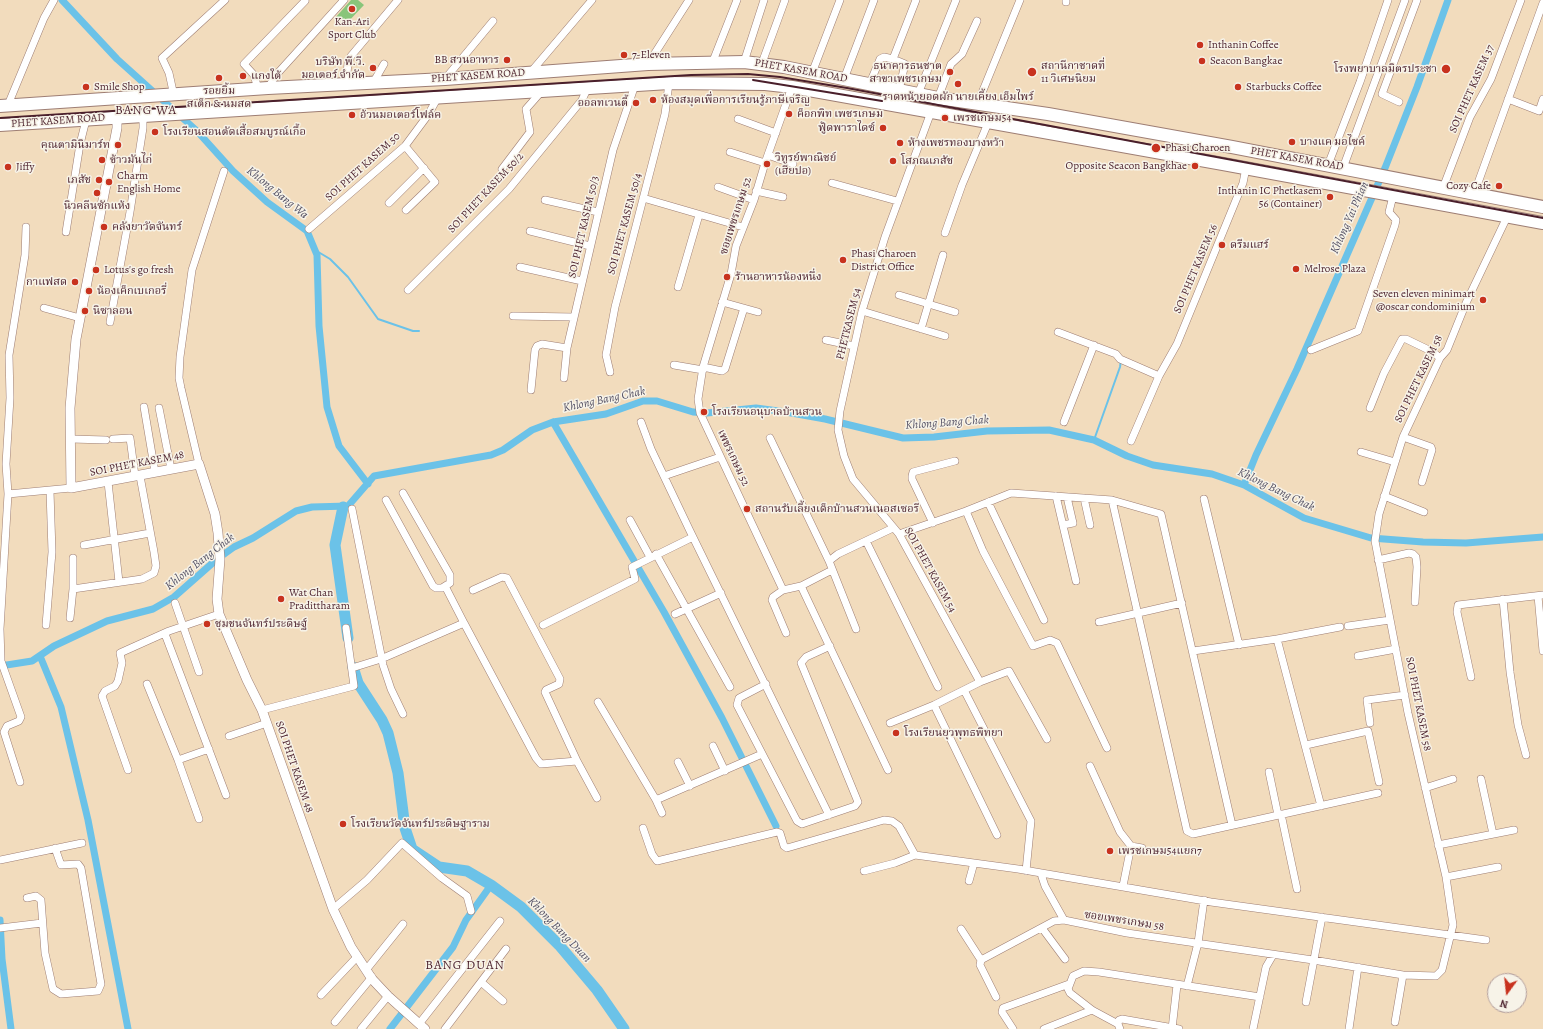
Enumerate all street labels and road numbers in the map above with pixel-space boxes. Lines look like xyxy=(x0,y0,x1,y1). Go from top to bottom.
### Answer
street label: SOI PHET KASEM 37 xyxy=(1447,43,1497,135)
street label: PHET KASEM ROAD xyxy=(753,56,849,86)
street label: PHET KASEM ROAD xyxy=(431,66,525,86)
street label: PHET KASEM ROAD xyxy=(11,111,105,131)
street label: SOI PHET KASEM 50 xyxy=(323,130,403,204)
street label: PHET KASEM ROAD xyxy=(1249,144,1345,174)
street label: SOI PHET KASEM 50/2 xyxy=(445,150,527,236)
street label: SOI PHET KASEM 50/4 xyxy=(605,172,645,276)
street label: SOI PHET KASEM 50/3 xyxy=(566,175,602,279)
street label: ซอยเพชรเกษม 52 xyxy=(717,176,755,256)
street label: SOI PHET KASEM 56 xyxy=(1171,223,1221,315)
street label: PHETKASEM 54 xyxy=(834,287,864,361)
street label: SOI PHET KASEM 58 xyxy=(1392,333,1446,425)
street label: เพชรเกษม 52 xyxy=(714,428,752,488)
street label: SOI PHET KASEM 48 xyxy=(89,448,185,480)
street label: SOI PHET KASEM 54 xyxy=(901,525,959,615)
street label: SOI PHET KASEM 58 xyxy=(1402,656,1434,752)
street label: SOI PHET KASEM 48 xyxy=(272,719,316,815)
street label: ซอยเพชรเกษม 58 xyxy=(1083,908,1165,934)

